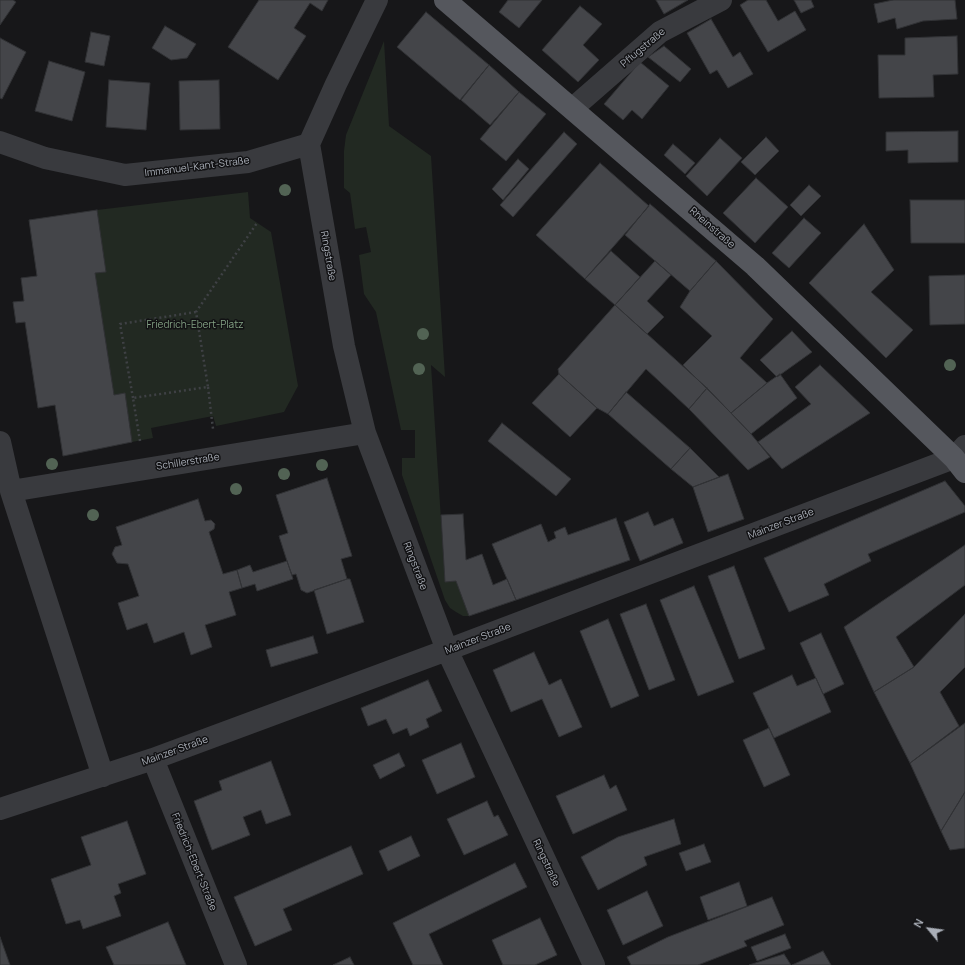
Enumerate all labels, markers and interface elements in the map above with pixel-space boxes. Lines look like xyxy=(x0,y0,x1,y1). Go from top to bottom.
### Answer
street label: Pflugstraße xyxy=(618,26,668,70)
street label: Immanuel-Kant-Straße xyxy=(144,155,250,179)
street label: Rheinstraße xyxy=(687,205,737,251)
street label: Ringstraße xyxy=(318,230,338,282)
park label: Friedrich-Ebert-Platz xyxy=(147,319,243,331)
street label: Schillerstraße xyxy=(155,451,221,473)
street label: Mainzer Straße xyxy=(746,506,816,542)
street label: Ringstraße xyxy=(400,540,430,592)
street label: Mainzer Straße xyxy=(443,621,513,657)
street label: Mainzer Straße xyxy=(140,733,210,769)
street label: Friedrich-Ebert-Straße xyxy=(169,811,219,913)
street label: Ringstraße xyxy=(530,838,562,888)
north arrow xyxy=(909,909,949,949)
text: N xyxy=(910,916,927,930)

